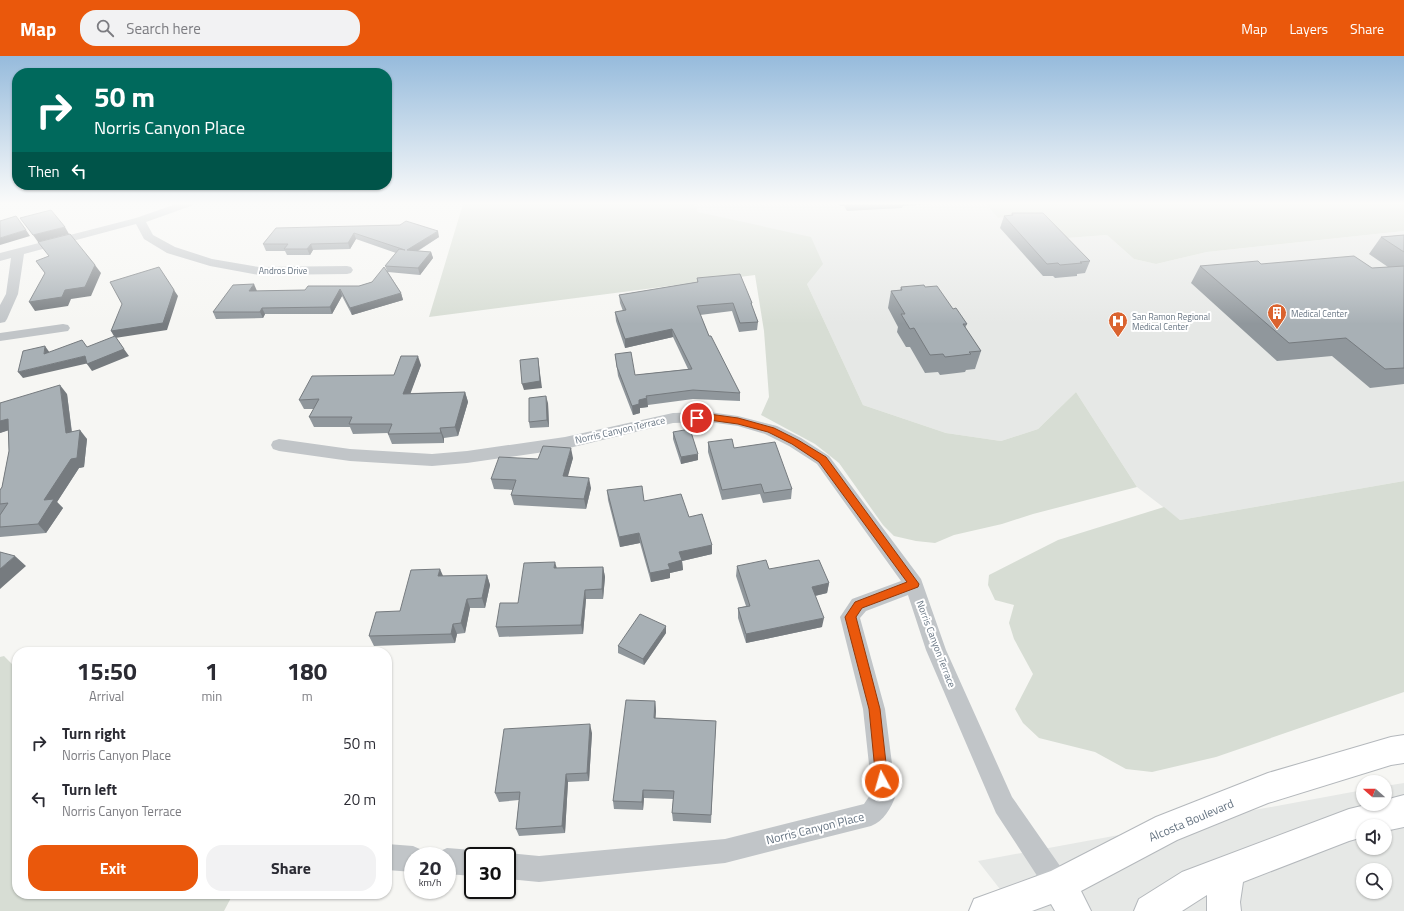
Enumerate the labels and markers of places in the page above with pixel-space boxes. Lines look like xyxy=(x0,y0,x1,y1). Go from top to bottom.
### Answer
building icon: Medical Center xyxy=(1266,302,1288,330)
place label: Medical Center xyxy=(1291,307,1347,320)
hospital icon: San Ramon Regional Medical Center xyxy=(1107,310,1129,338)
place label: San Ramon Regional Medical Center xyxy=(1132,310,1210,333)
pin xyxy=(680,401,714,435)

